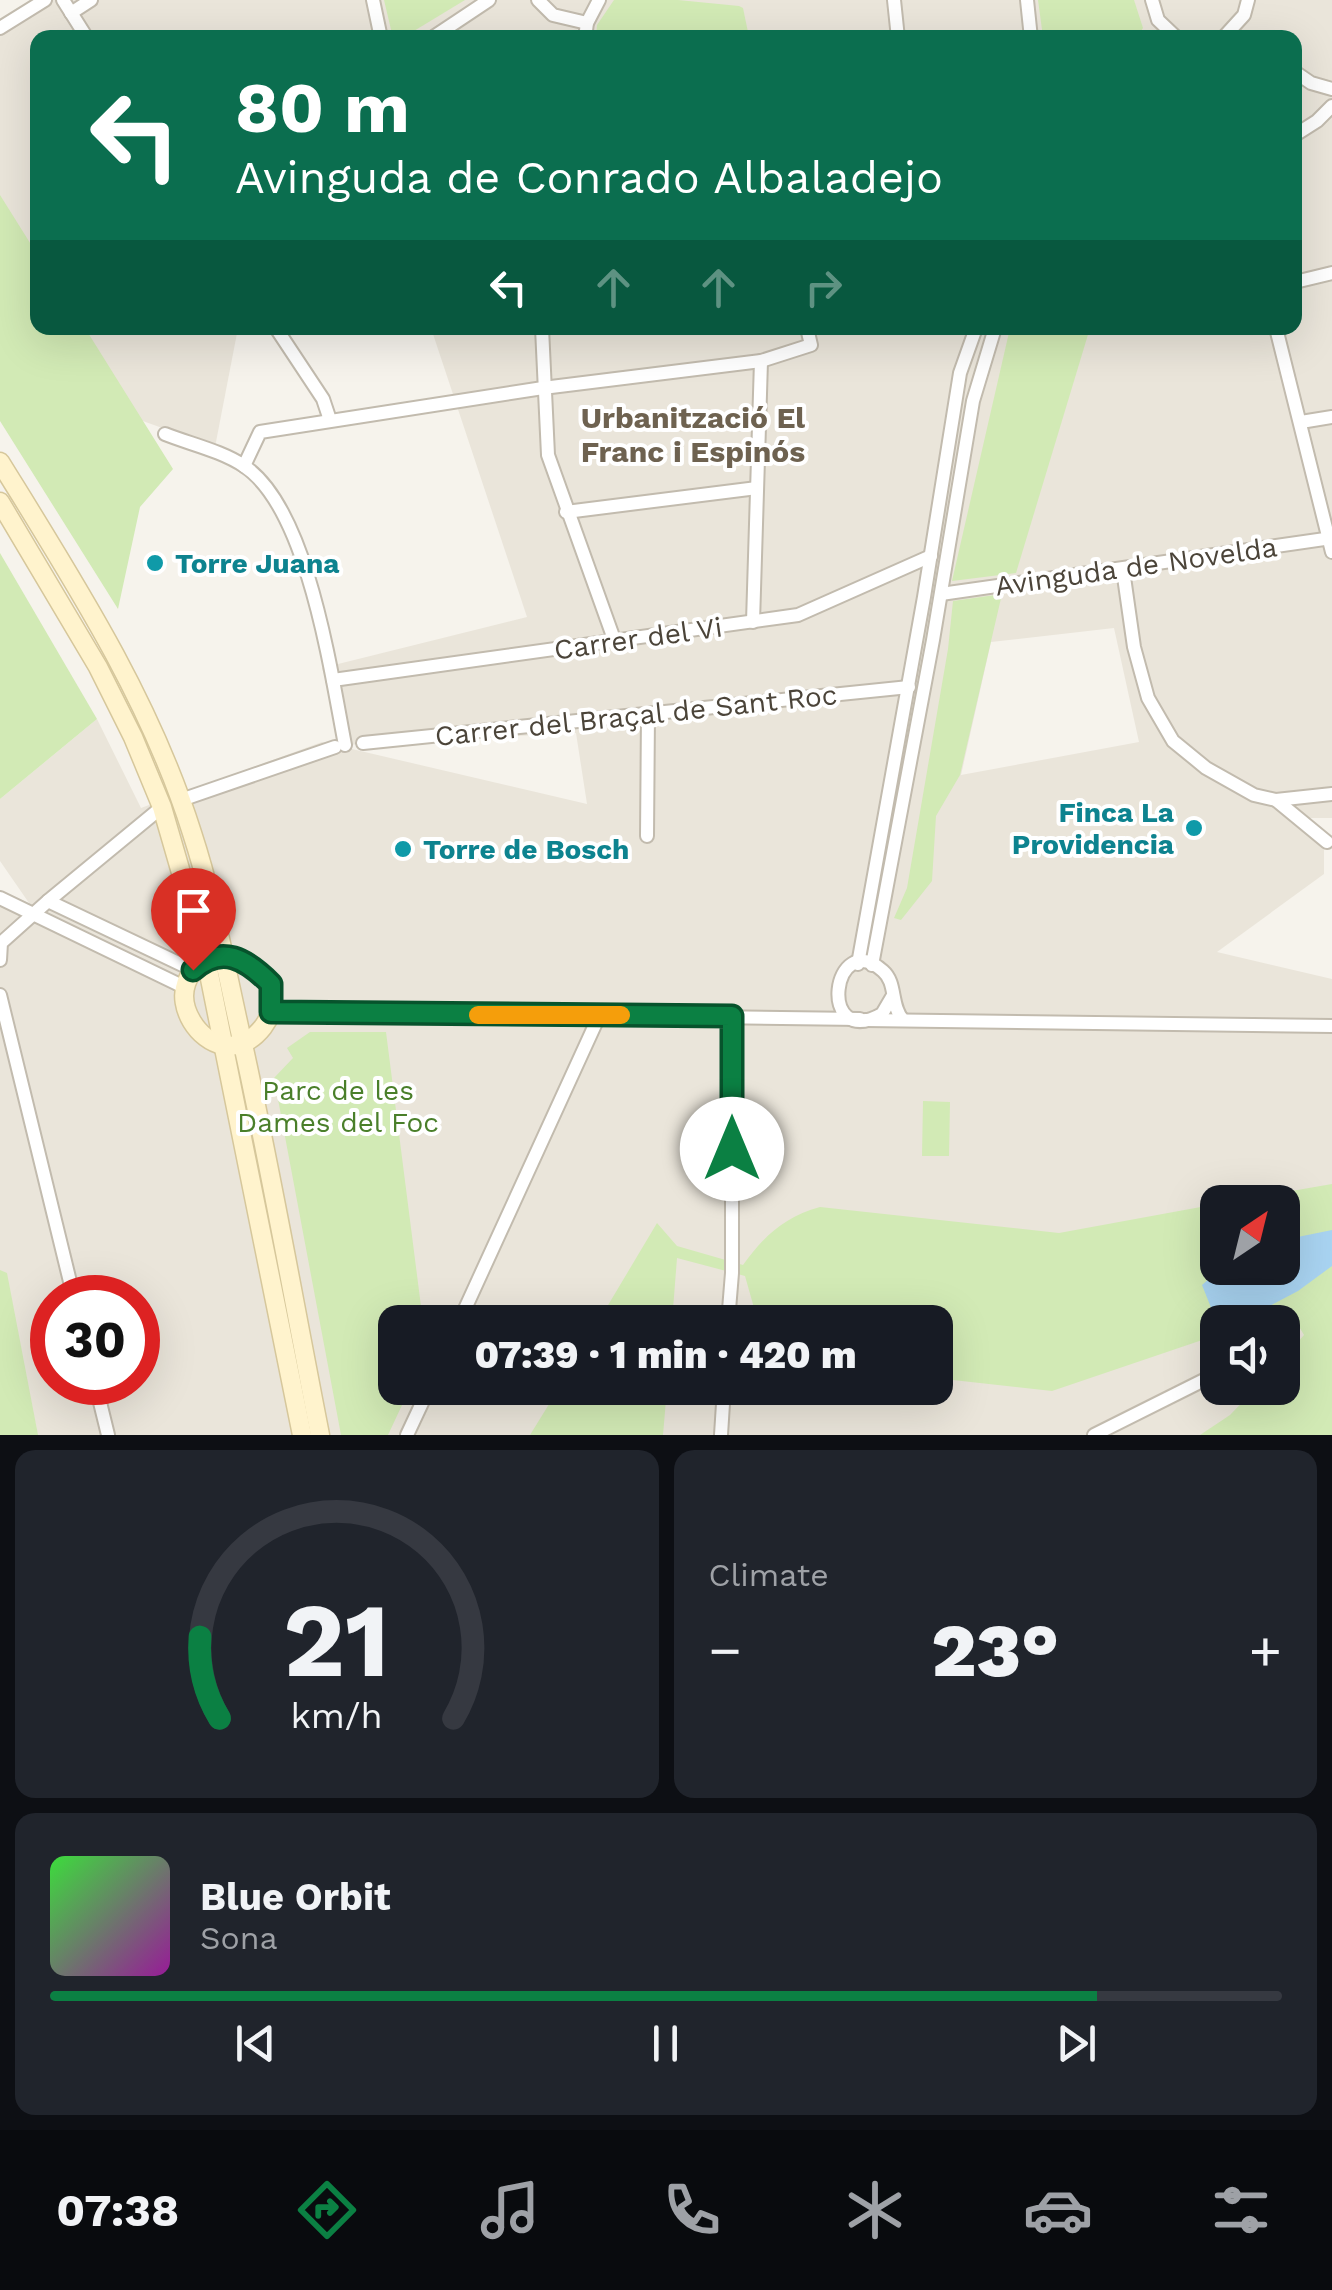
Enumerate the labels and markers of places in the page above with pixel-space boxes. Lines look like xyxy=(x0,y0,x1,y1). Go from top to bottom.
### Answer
place label: Torre Juana xyxy=(175,547,340,580)
marker: Torre Juana xyxy=(144,552,166,574)
place label: Finca La Providencia xyxy=(1012,796,1175,861)
marker: Finca La Providencia xyxy=(1183,817,1205,839)
place label: Torre de Bosch xyxy=(423,833,629,866)
marker: Torre de Bosch xyxy=(392,838,414,860)
pin xyxy=(151,868,236,971)

